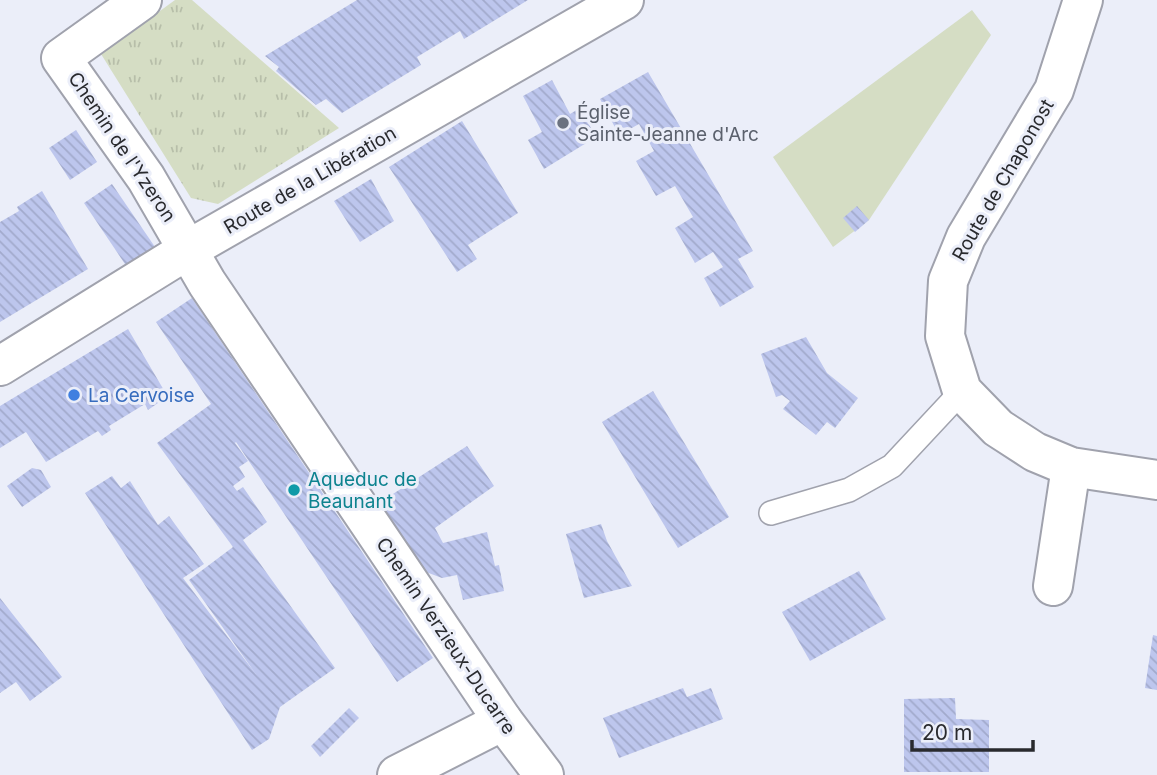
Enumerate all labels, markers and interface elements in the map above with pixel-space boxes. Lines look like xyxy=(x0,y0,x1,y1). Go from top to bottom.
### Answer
street label: Chemin de l'Yzeron xyxy=(63,68,181,226)
street label: Route de Chaponost xyxy=(947,95,1059,265)
place label: Église Sainte-Jeanne d'Arc xyxy=(577,100,759,146)
marker: Église Sainte-Jeanne d'Arc xyxy=(555,115,571,131)
street label: Route de la Libération xyxy=(220,121,400,239)
place label: La Cervoise xyxy=(88,384,195,407)
marker: La Cervoise xyxy=(66,387,82,403)
place label: Aqueduc de Beaunant xyxy=(308,468,417,513)
marker: Aqueduc de Beaunant xyxy=(286,482,302,498)
street label: Chemin Verzieux-Ducarre xyxy=(371,533,521,739)
scale bar xyxy=(912,708,1033,752)
text: 20 m xyxy=(922,720,972,745)

